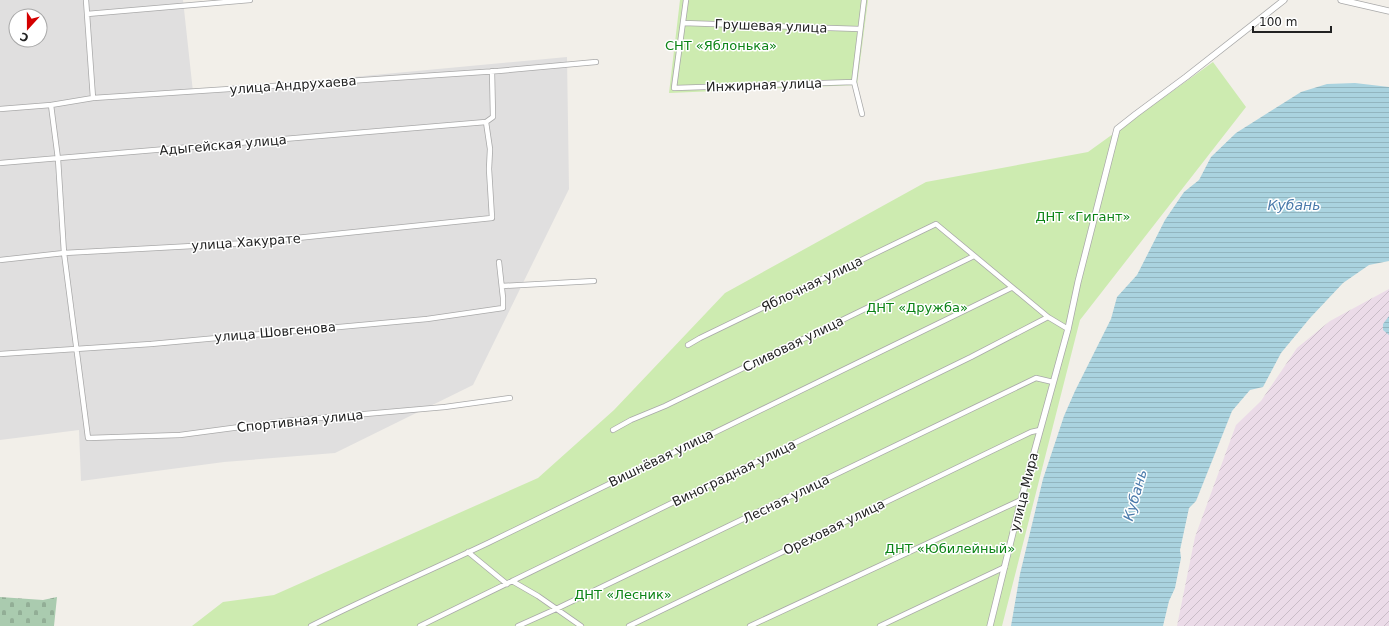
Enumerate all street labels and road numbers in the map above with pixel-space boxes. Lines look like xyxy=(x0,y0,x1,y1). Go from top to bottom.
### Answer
street label: Грушевая улица xyxy=(714,17,828,35)
street label: улица Андрухаева xyxy=(229,73,357,97)
street label: Инжирная улица xyxy=(706,75,822,95)
street label: Адыгейская улица xyxy=(159,132,287,158)
street label: улица Хакурате xyxy=(191,231,301,253)
street label: Яблочная улица xyxy=(759,253,865,315)
street label: Сливовая улица xyxy=(740,313,846,375)
street label: улица Шовгенова xyxy=(214,319,336,345)
street label: Спортивная улица xyxy=(236,407,364,435)
street label: Вишнёвая улица xyxy=(606,426,716,490)
street label: Виноградная улица xyxy=(670,437,798,509)
street label: улица Мира xyxy=(1007,451,1041,533)
street label: Лесная улица xyxy=(740,472,832,526)
street label: Ореховая улица xyxy=(781,496,887,558)

